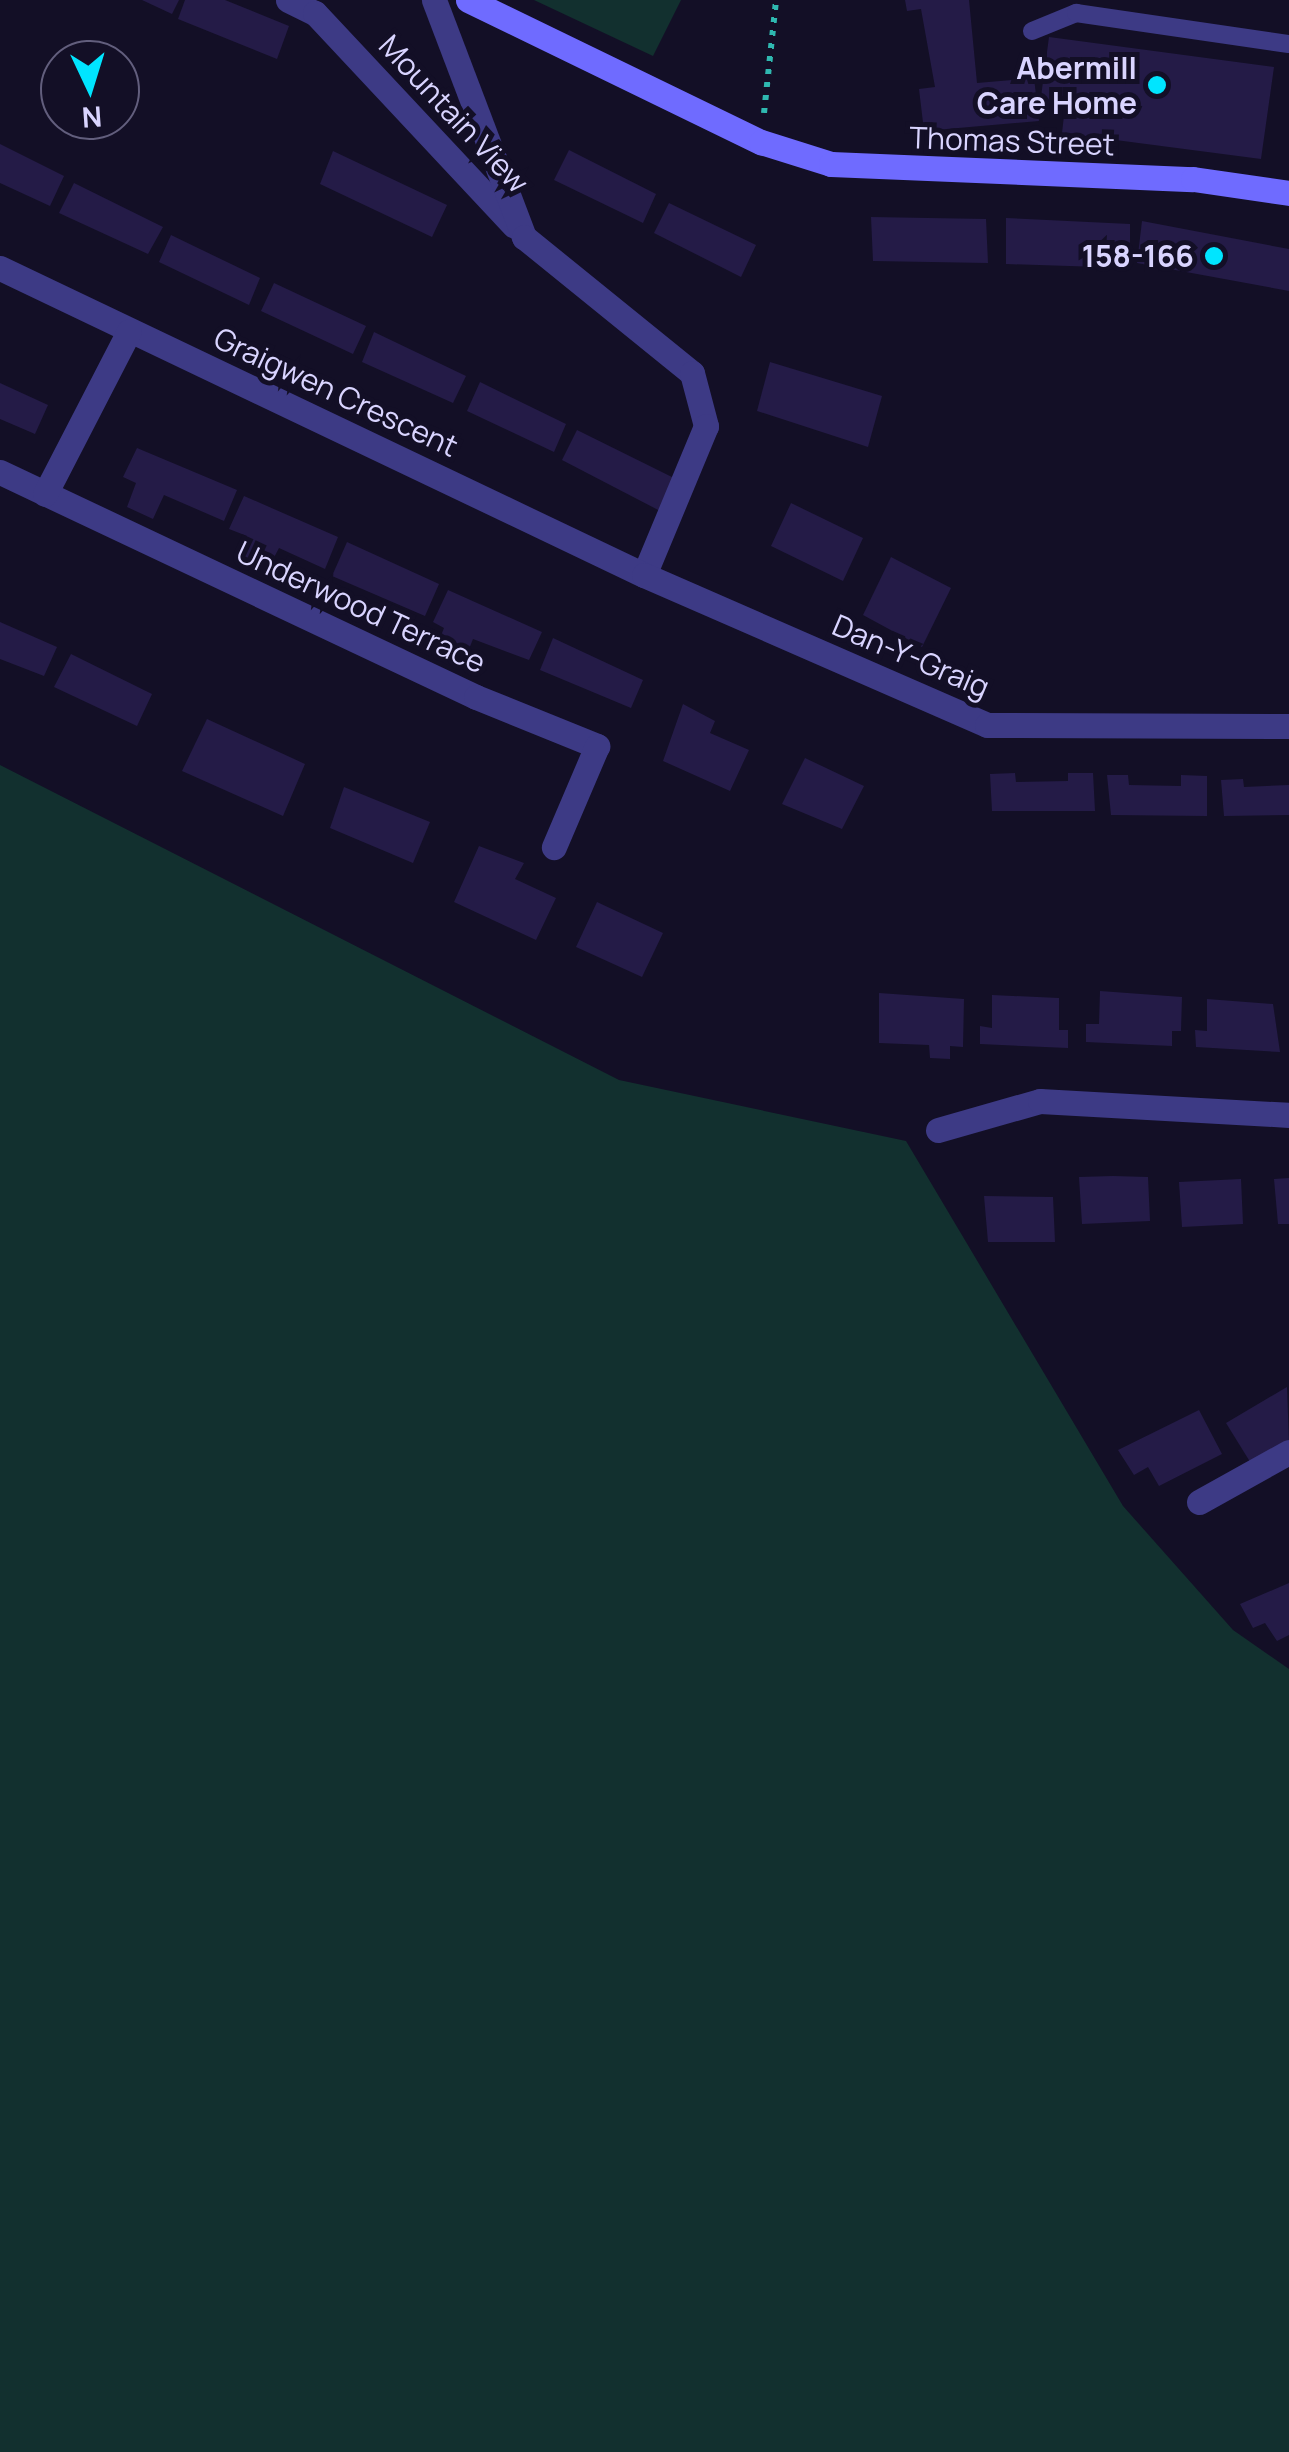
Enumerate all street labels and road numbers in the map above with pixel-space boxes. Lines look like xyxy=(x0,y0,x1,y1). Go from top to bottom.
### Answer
street label: Mountain View xyxy=(372,28,536,200)
street label: Thomas Street xyxy=(909,119,1115,163)
street label: Graigwen Crescent xyxy=(209,320,463,464)
street label: Underwood Terrace xyxy=(231,533,491,681)
street label: Dan-Y-Graig xyxy=(827,607,995,705)

